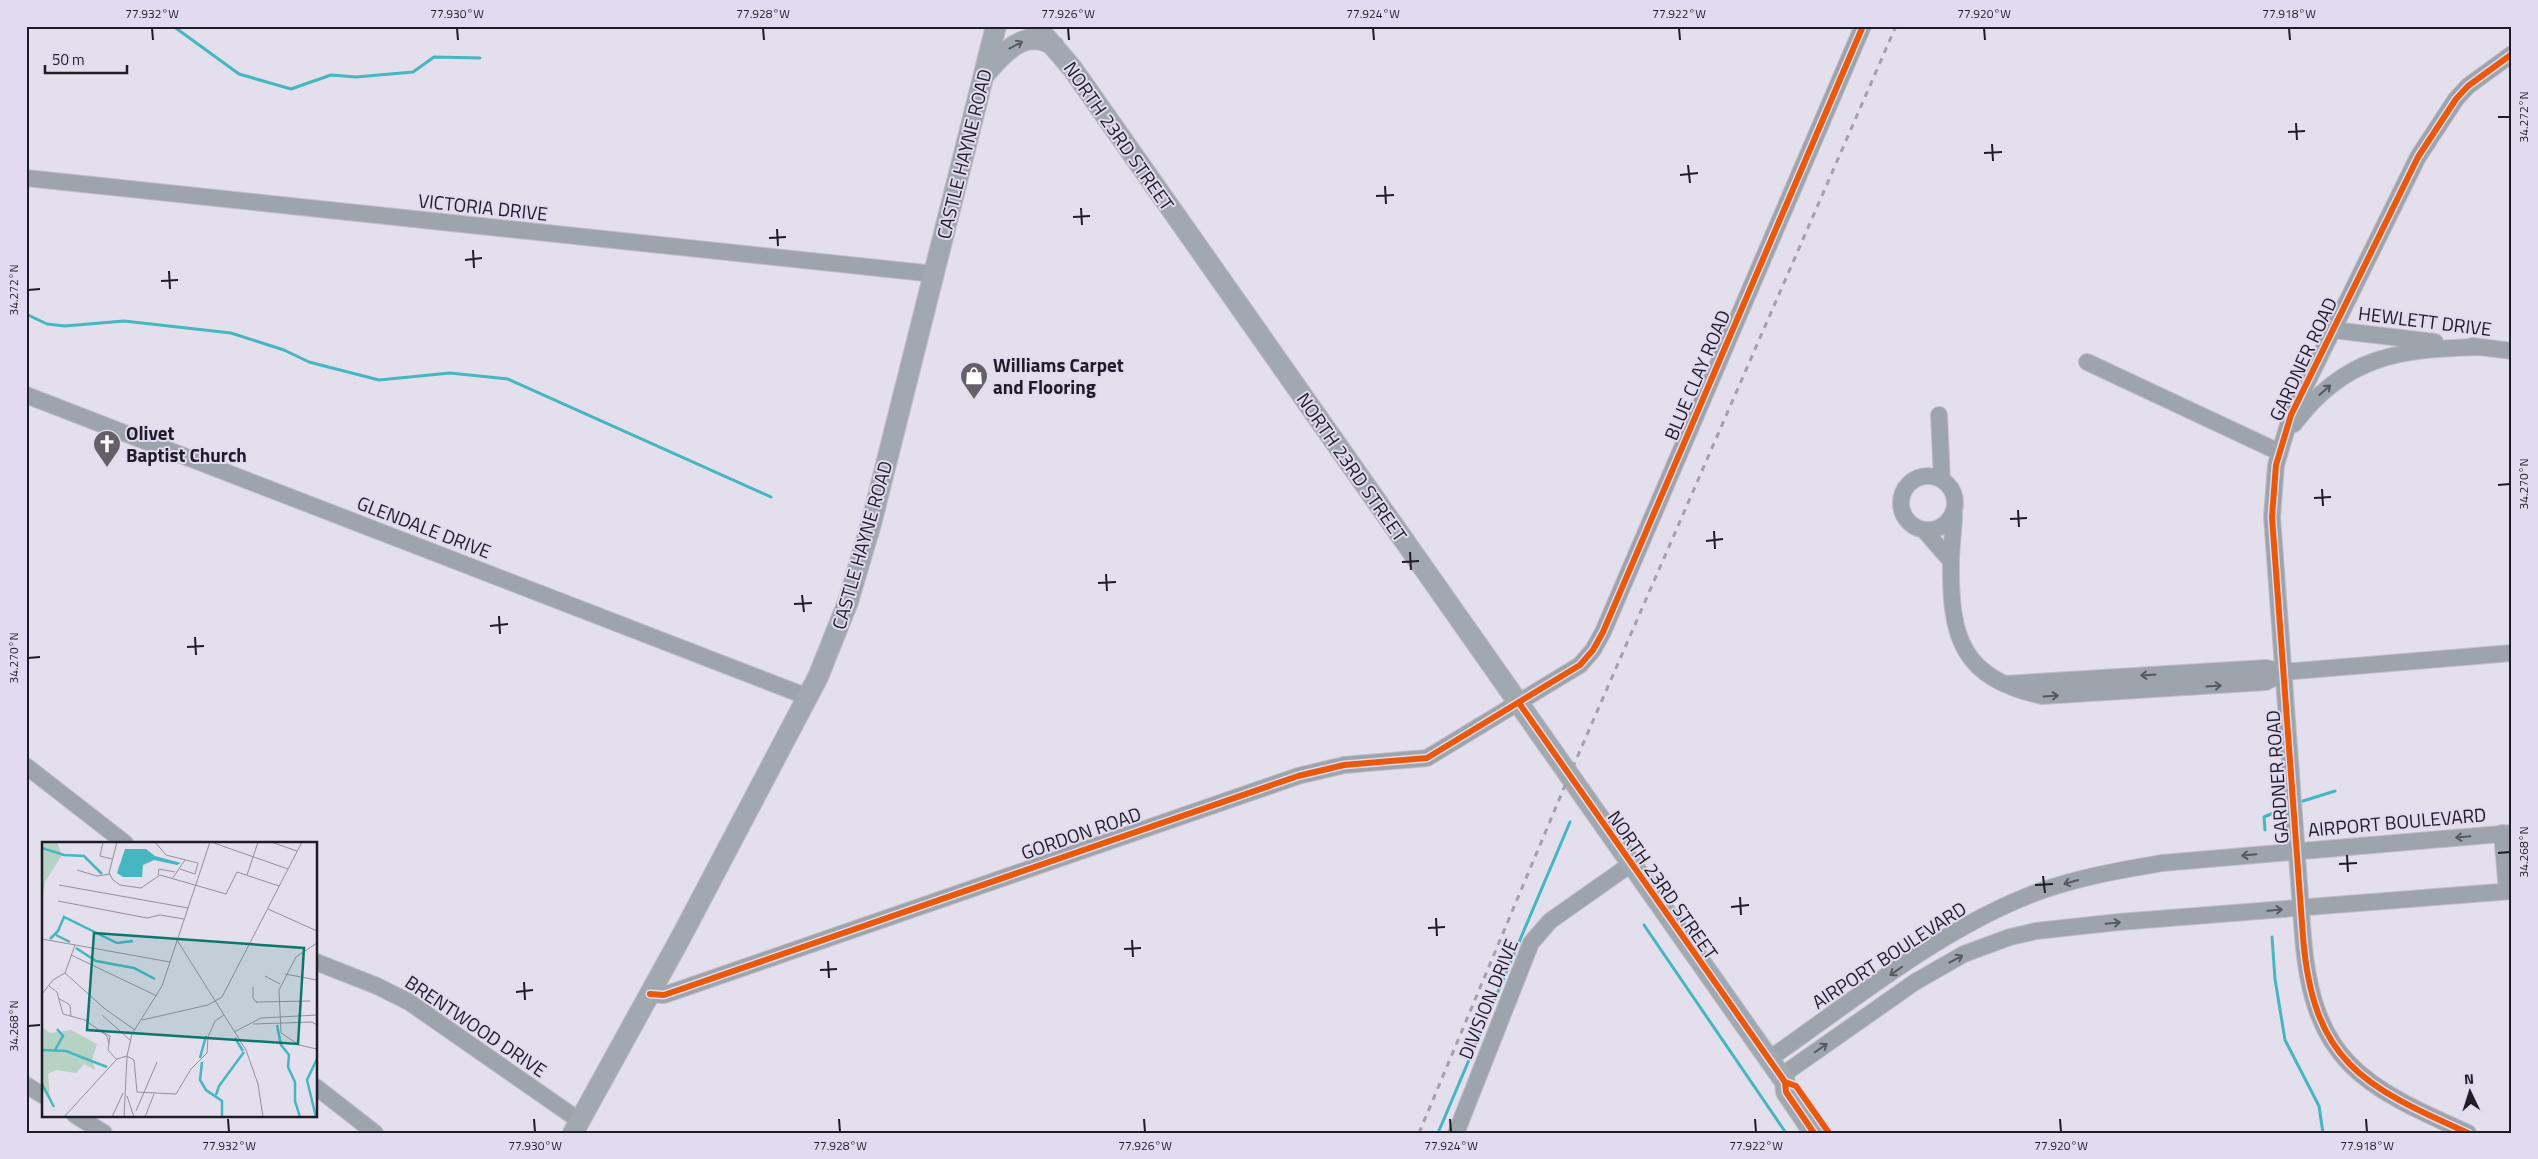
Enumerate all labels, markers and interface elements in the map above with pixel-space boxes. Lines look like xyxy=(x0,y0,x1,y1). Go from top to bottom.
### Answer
text: 77.932°W xyxy=(125,4,179,23)
text: 77.930°W xyxy=(430,4,484,23)
text: 77.928°W xyxy=(736,4,790,23)
text: 77.926°W xyxy=(1041,4,1095,23)
text: 77.924°W xyxy=(1346,4,1400,23)
text: 77.922°W xyxy=(1652,4,1706,23)
text: 77.920°W xyxy=(1957,4,2011,23)
text: 77.918°W xyxy=(2262,4,2316,23)
one-way arrow xyxy=(1008,40,1023,50)
scale bar xyxy=(45,42,128,74)
text: 50 m xyxy=(52,48,85,71)
street label: NORTH 23RD STREET xyxy=(1057,55,1182,216)
street label: CASTLE HAYNE ROAD xyxy=(928,66,999,242)
text: 34.272°N xyxy=(2514,91,2533,143)
street label: VICTORIA DRIVE xyxy=(417,185,549,228)
text: 34.272°N xyxy=(4,264,23,316)
street label: GARDNER ROAD xyxy=(2261,292,2344,426)
street label: HEWLETT DRIVE xyxy=(2357,298,2493,343)
street label: BLUE CLAY ROAD xyxy=(1656,305,1737,445)
place label: Williams Carpet and Flooring xyxy=(993,350,1124,401)
shop icon: Williams Carpet and Flooring xyxy=(959,361,989,400)
one-way arrow xyxy=(2319,384,2332,396)
street label: NORTH 23RD STREET xyxy=(1290,386,1415,547)
place label: Olivet Baptist Church xyxy=(126,418,247,469)
church icon: Olivet Baptist Church xyxy=(92,429,122,468)
street label: CASTLE HAYNE ROAD xyxy=(824,457,899,633)
text: 34.270°N xyxy=(2514,458,2533,510)
street label: GLENDALE DRIVE xyxy=(353,488,495,565)
text: 34.270°N xyxy=(4,632,23,684)
one-way arrow xyxy=(2140,671,2156,680)
one-way arrow xyxy=(2205,681,2221,690)
one-way arrow xyxy=(2043,691,2059,700)
street label: GARDNER ROAD xyxy=(2257,709,2296,845)
street label: GORDON ROAD xyxy=(1017,798,1145,867)
street label: AIRPORT BOULEVARD xyxy=(2306,799,2487,844)
street label: NORTH 23RD STREET xyxy=(1601,804,1726,965)
text: 34.268°N xyxy=(2514,826,2533,878)
one-way arrow xyxy=(2455,832,2471,841)
inset map xyxy=(42,842,318,1116)
one-way arrow xyxy=(2241,850,2257,860)
one-way arrow xyxy=(2064,877,2080,887)
street label: AIRPORT BOULEVARD xyxy=(1806,894,1972,1016)
one-way arrow xyxy=(2267,905,2283,914)
one-way arrow xyxy=(2105,918,2121,927)
street label: DIVISION DRIVE xyxy=(1450,934,1525,1063)
one-way arrow xyxy=(1948,954,1963,963)
one-way arrow xyxy=(1890,966,1904,976)
street label: BRENTWOOD DRIVE xyxy=(400,967,553,1084)
text: 34.268°N xyxy=(4,1000,23,1052)
one-way arrow xyxy=(1813,1043,1827,1053)
north arrow xyxy=(2446,1066,2496,1116)
text: N xyxy=(2463,1068,2475,1089)
text: 77.932°W xyxy=(202,1136,256,1155)
text: 77.930°W xyxy=(508,1136,562,1155)
text: 77.928°W xyxy=(813,1136,867,1155)
text: 77.926°W xyxy=(1118,1136,1172,1155)
text: 77.924°W xyxy=(1424,1136,1478,1155)
text: 77.922°W xyxy=(1729,1136,1783,1155)
text: 77.920°W xyxy=(2034,1136,2088,1155)
text: 77.918°W xyxy=(2340,1136,2394,1155)

